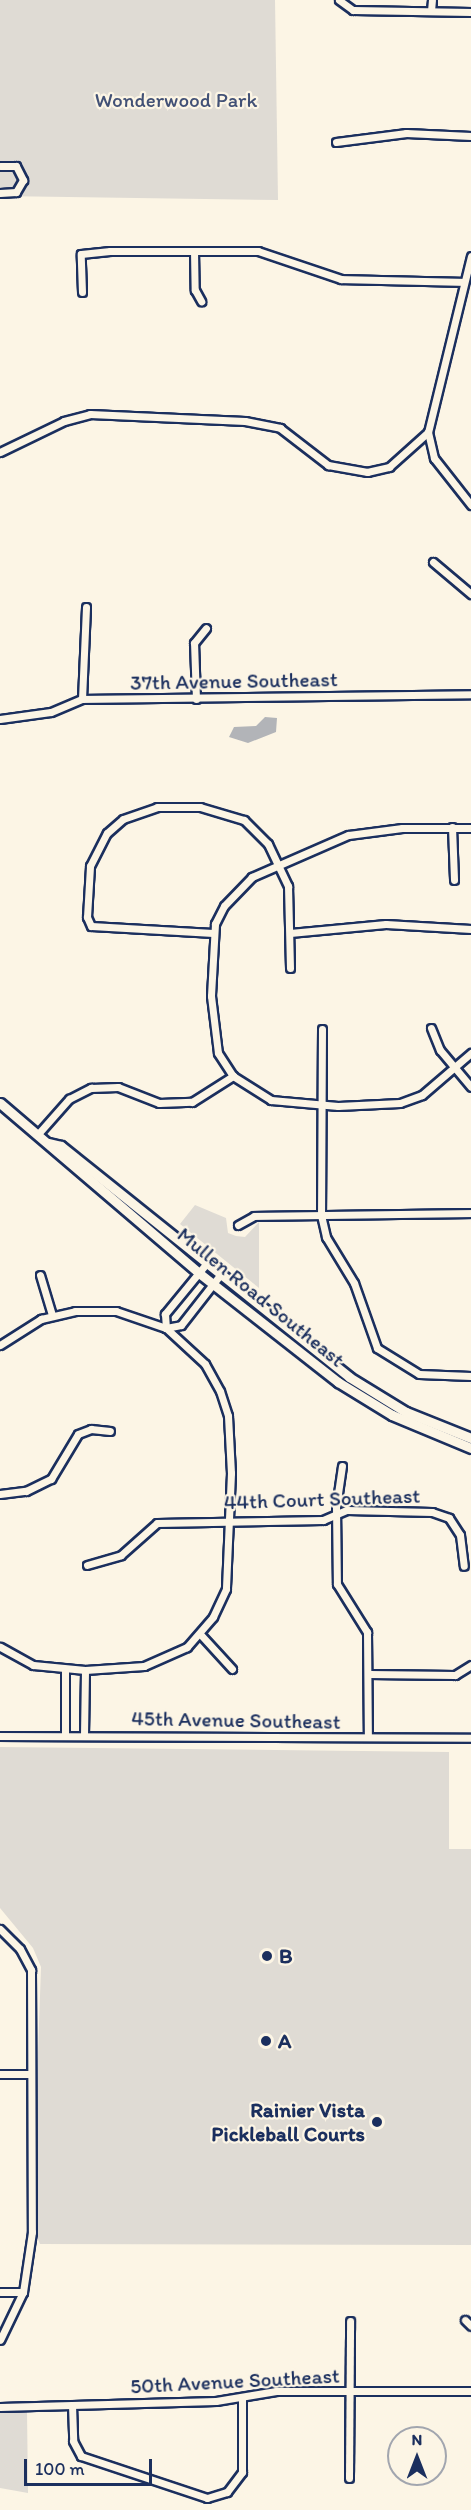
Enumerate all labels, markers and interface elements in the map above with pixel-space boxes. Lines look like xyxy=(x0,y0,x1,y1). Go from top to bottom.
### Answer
park label: Wonderwood Park xyxy=(95,87,257,113)
street label: 37th Avenue Southeast xyxy=(130,667,338,695)
street label: Mullen Road Southeast xyxy=(172,1222,350,1372)
street label: 44th Court Southeast xyxy=(223,1483,421,1515)
street label: 45th Avenue Southeast xyxy=(132,1706,340,1734)
place label: B xyxy=(279,1943,293,1969)
marker: B xyxy=(260,1949,274,1963)
place label: A xyxy=(278,2028,291,2054)
marker: A xyxy=(259,2034,273,2048)
place label: Rainier Vista Pickleball Courts xyxy=(211,2097,365,2147)
marker: Rainier Vista Pickleball Courts xyxy=(370,2115,384,2129)
street label: 50th Avenue Southeast xyxy=(130,2363,340,2399)
north arrow xyxy=(387,2426,447,2486)
text: N xyxy=(412,2430,422,2449)
scale bar xyxy=(27,2447,154,2485)
text: 100 m xyxy=(35,2458,85,2480)

